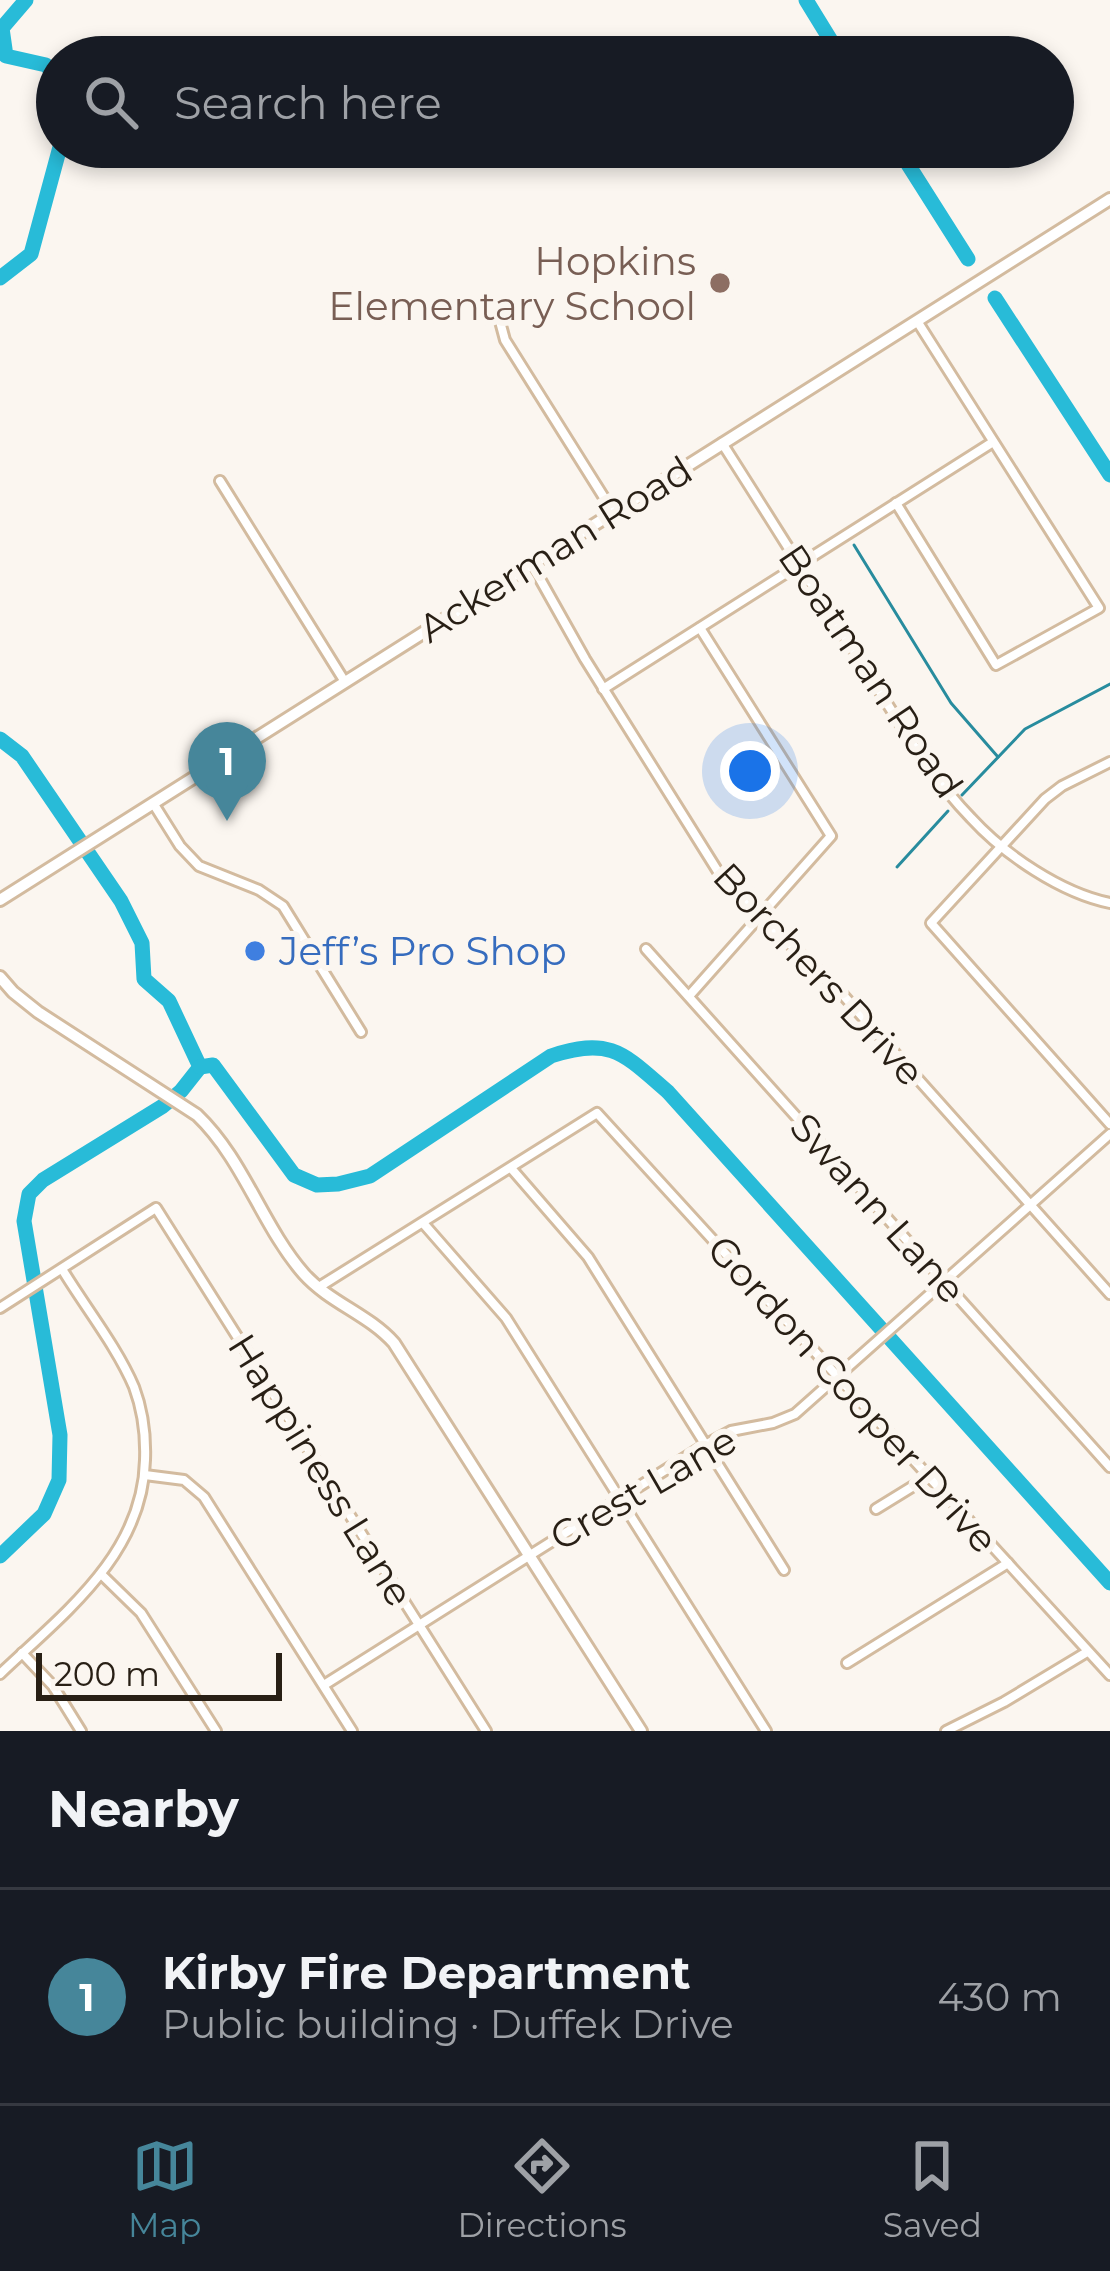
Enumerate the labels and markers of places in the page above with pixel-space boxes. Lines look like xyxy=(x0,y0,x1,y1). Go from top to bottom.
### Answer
place label: Hopkins Elementary School xyxy=(328,237,696,330)
marker: Hopkins Elementary School xyxy=(707,270,733,296)
pin: 1 xyxy=(188,722,266,821)
place label: Jeff’s Pro Shop xyxy=(278,927,567,975)
marker: Jeff’s Pro Shop xyxy=(242,938,268,964)

